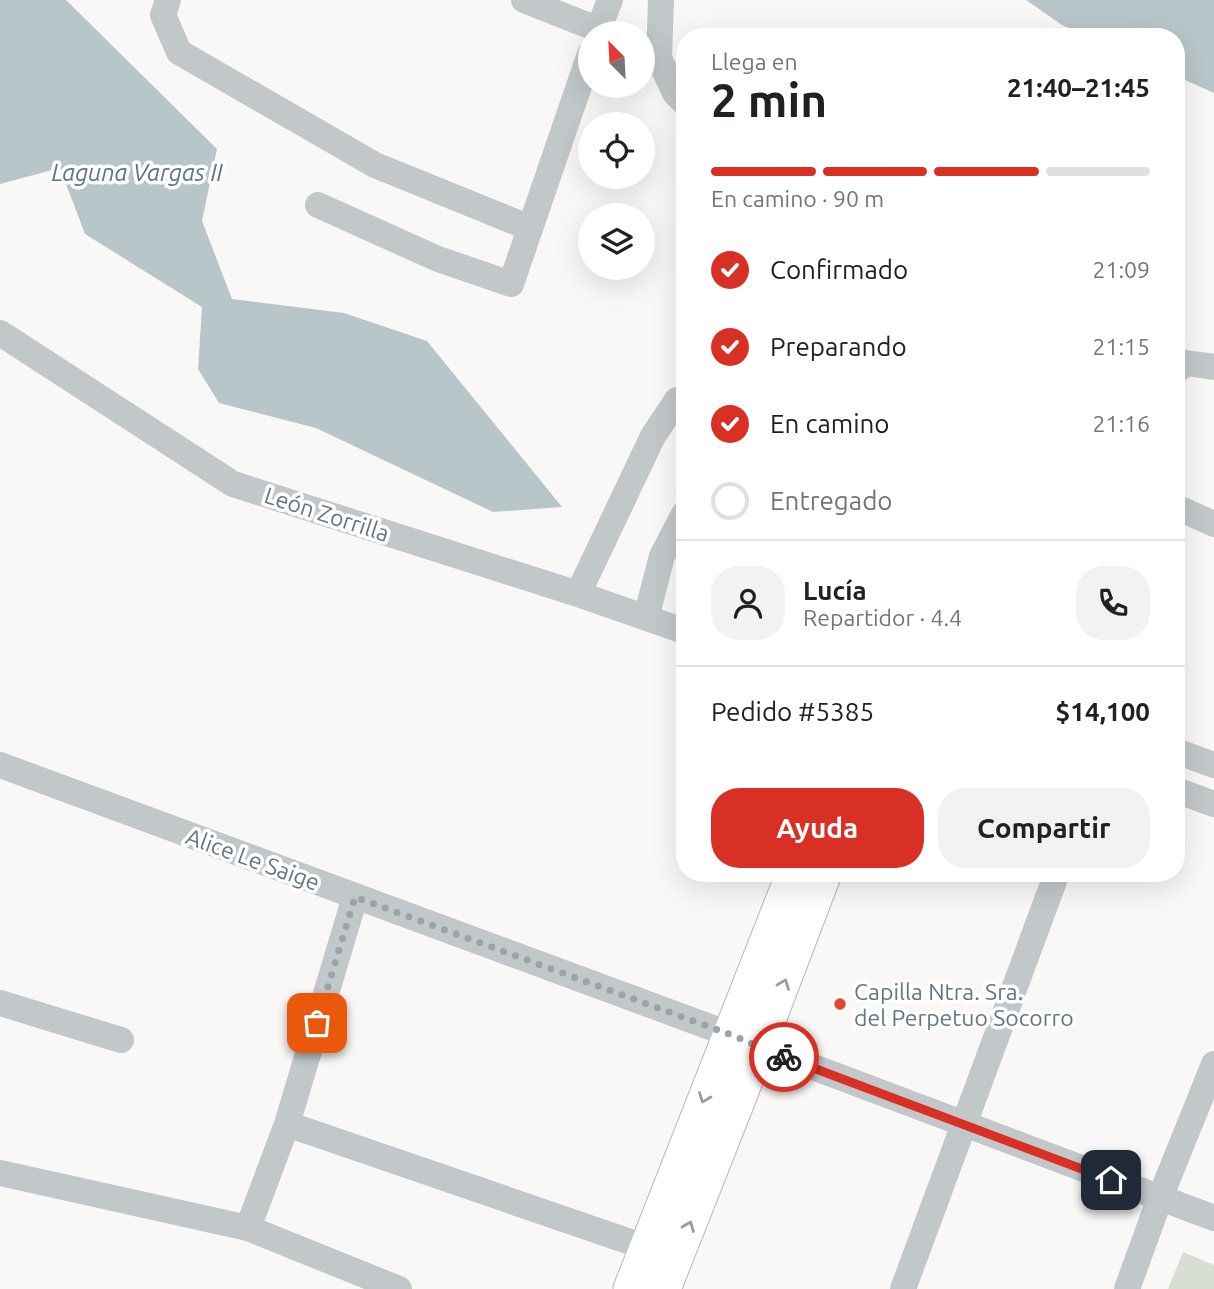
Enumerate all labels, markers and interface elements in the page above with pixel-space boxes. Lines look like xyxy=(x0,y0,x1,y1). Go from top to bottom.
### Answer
north arrow xyxy=(578,21,654,98)
map controls xyxy=(578,21,655,280)
text: Llega en xyxy=(711,49,798,74)
text: 21:40–21:45 xyxy=(1007,73,1150,102)
text: 2 min xyxy=(711,74,827,126)
button: locate xyxy=(578,112,655,189)
water label: Laguna Vargas II xyxy=(51,159,224,186)
text: En camino · 90 m xyxy=(711,186,884,211)
button: layers xyxy=(578,203,655,280)
icon: check xyxy=(711,251,749,289)
text: Confirmado xyxy=(770,255,908,284)
text: 21:09 xyxy=(1092,257,1150,282)
icon: check xyxy=(711,328,749,366)
text: Preparando xyxy=(770,332,907,361)
text: 21:15 xyxy=(1092,334,1150,359)
icon: check xyxy=(711,405,749,443)
text: En camino xyxy=(770,409,890,438)
text: 21:16 xyxy=(1092,411,1150,436)
street label: León Zorrilla xyxy=(262,482,392,546)
text: Entregado xyxy=(770,486,893,515)
button: person xyxy=(711,566,785,640)
button: phone xyxy=(1076,566,1150,640)
text: Lucía xyxy=(803,576,867,605)
text: Repartidor · 4.4 xyxy=(803,605,962,630)
text: Pedido #5385 xyxy=(711,697,874,726)
text: $14,100 xyxy=(1056,697,1150,726)
button: Ayuda xyxy=(711,788,924,868)
button: Compartir xyxy=(938,788,1150,868)
street label: Alice Le Saige xyxy=(183,823,323,895)
one-way arrow xyxy=(775,978,789,990)
place label: Capilla Ntra. Sra. del Perpetuo Socorro xyxy=(854,979,1074,1030)
pin xyxy=(287,993,347,1053)
marker: Capilla Ntra. Sra. del Perpetuo Socorro xyxy=(832,996,848,1012)
icon: bag xyxy=(298,1004,336,1042)
courier xyxy=(749,1022,819,1092)
icon: bike xyxy=(765,1038,803,1076)
one-way arrow xyxy=(699,1091,713,1103)
pin xyxy=(1081,1150,1141,1210)
icon: home xyxy=(1092,1161,1130,1199)
one-way arrow xyxy=(681,1220,695,1233)

